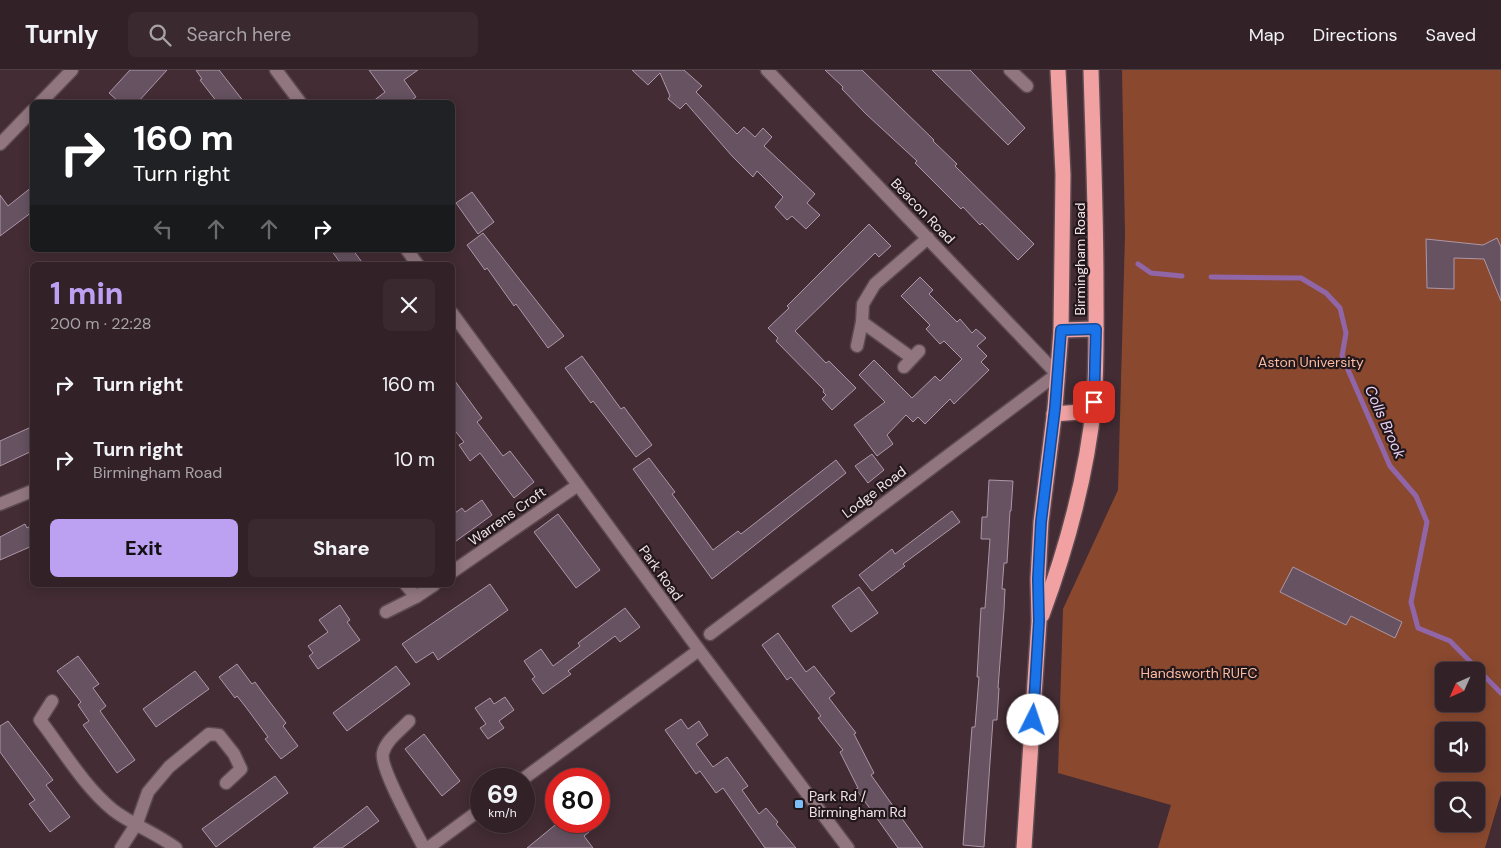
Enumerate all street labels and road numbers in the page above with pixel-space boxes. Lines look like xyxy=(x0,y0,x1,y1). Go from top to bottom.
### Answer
street label: Beacon Road xyxy=(887,174,959,248)
street label: Birmingham Road xyxy=(1071,202,1089,316)
street label: Lodge Road xyxy=(838,462,910,522)
street label: Warrens Croft xyxy=(465,483,549,549)
street label: Park Road xyxy=(635,542,687,604)

